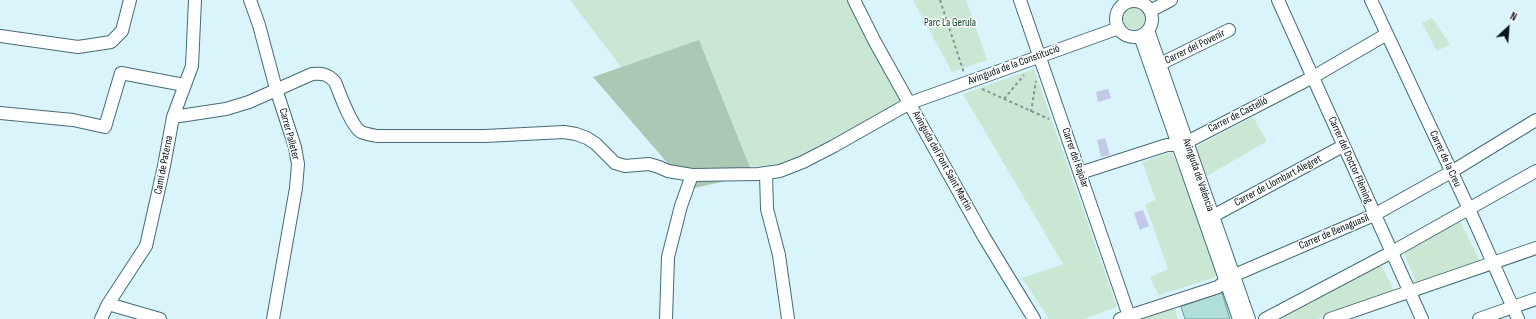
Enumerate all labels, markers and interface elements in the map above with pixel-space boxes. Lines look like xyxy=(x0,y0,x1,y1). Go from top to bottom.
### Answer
north arrow xyxy=(1488,8,1528,48)
text: N xyxy=(1508,10,1519,24)
park label: Parc La Gerula xyxy=(924,16,976,30)
street label: Carrer del Povenir xyxy=(1163,27,1227,67)
street label: Avinguda de la Constitució xyxy=(966,42,1062,88)
street label: Carrer de Castelló xyxy=(1206,94,1270,136)
street label: Carrer Palleter xyxy=(276,107,302,161)
street label: Avinguda del Pont Saint Martin xyxy=(909,109,975,213)
street label: Carrer del Doctor Flèming xyxy=(1325,115,1375,205)
street label: Carrer del Rajolar xyxy=(1059,126,1091,190)
street label: Carrer de la Creu xyxy=(1426,129,1464,189)
street label: Camí de Paterna xyxy=(152,135,176,195)
street label: Avinguda de València xyxy=(1179,137,1217,213)
street label: Carrer de Llombart Alegret xyxy=(1232,152,1324,210)
street label: Carrer de Benaguasil xyxy=(1297,211,1371,253)

